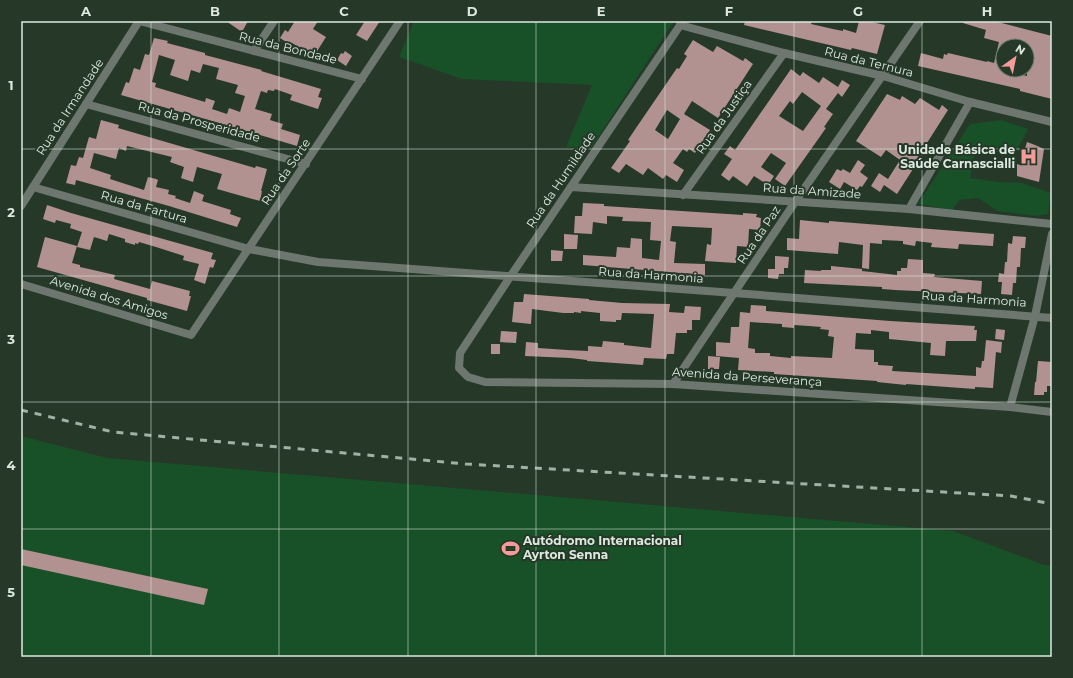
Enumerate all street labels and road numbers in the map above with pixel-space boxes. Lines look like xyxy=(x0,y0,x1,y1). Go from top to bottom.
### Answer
street label: Rua da Bondade xyxy=(237,28,339,67)
street label: Rua da Ternura xyxy=(823,43,915,80)
street label: Rua da Irmandade xyxy=(33,56,106,158)
street label: Rua da Justiça xyxy=(692,77,755,157)
street label: Rua da Prosperidade xyxy=(137,98,262,145)
street label: Rua da Humildade xyxy=(523,129,598,231)
street label: Rua da Sorte xyxy=(258,136,313,208)
street label: Rua da Amizade xyxy=(762,180,862,201)
street label: Rua da Fartura xyxy=(99,187,189,226)
street label: Rua da Paz xyxy=(734,203,784,267)
street label: Rua da Harmonia xyxy=(598,263,704,286)
street label: Avenida dos Amigos xyxy=(48,272,170,323)
street label: Rua da Harmonia xyxy=(921,287,1027,310)
street label: Avenida da Perseverança xyxy=(672,364,823,389)

